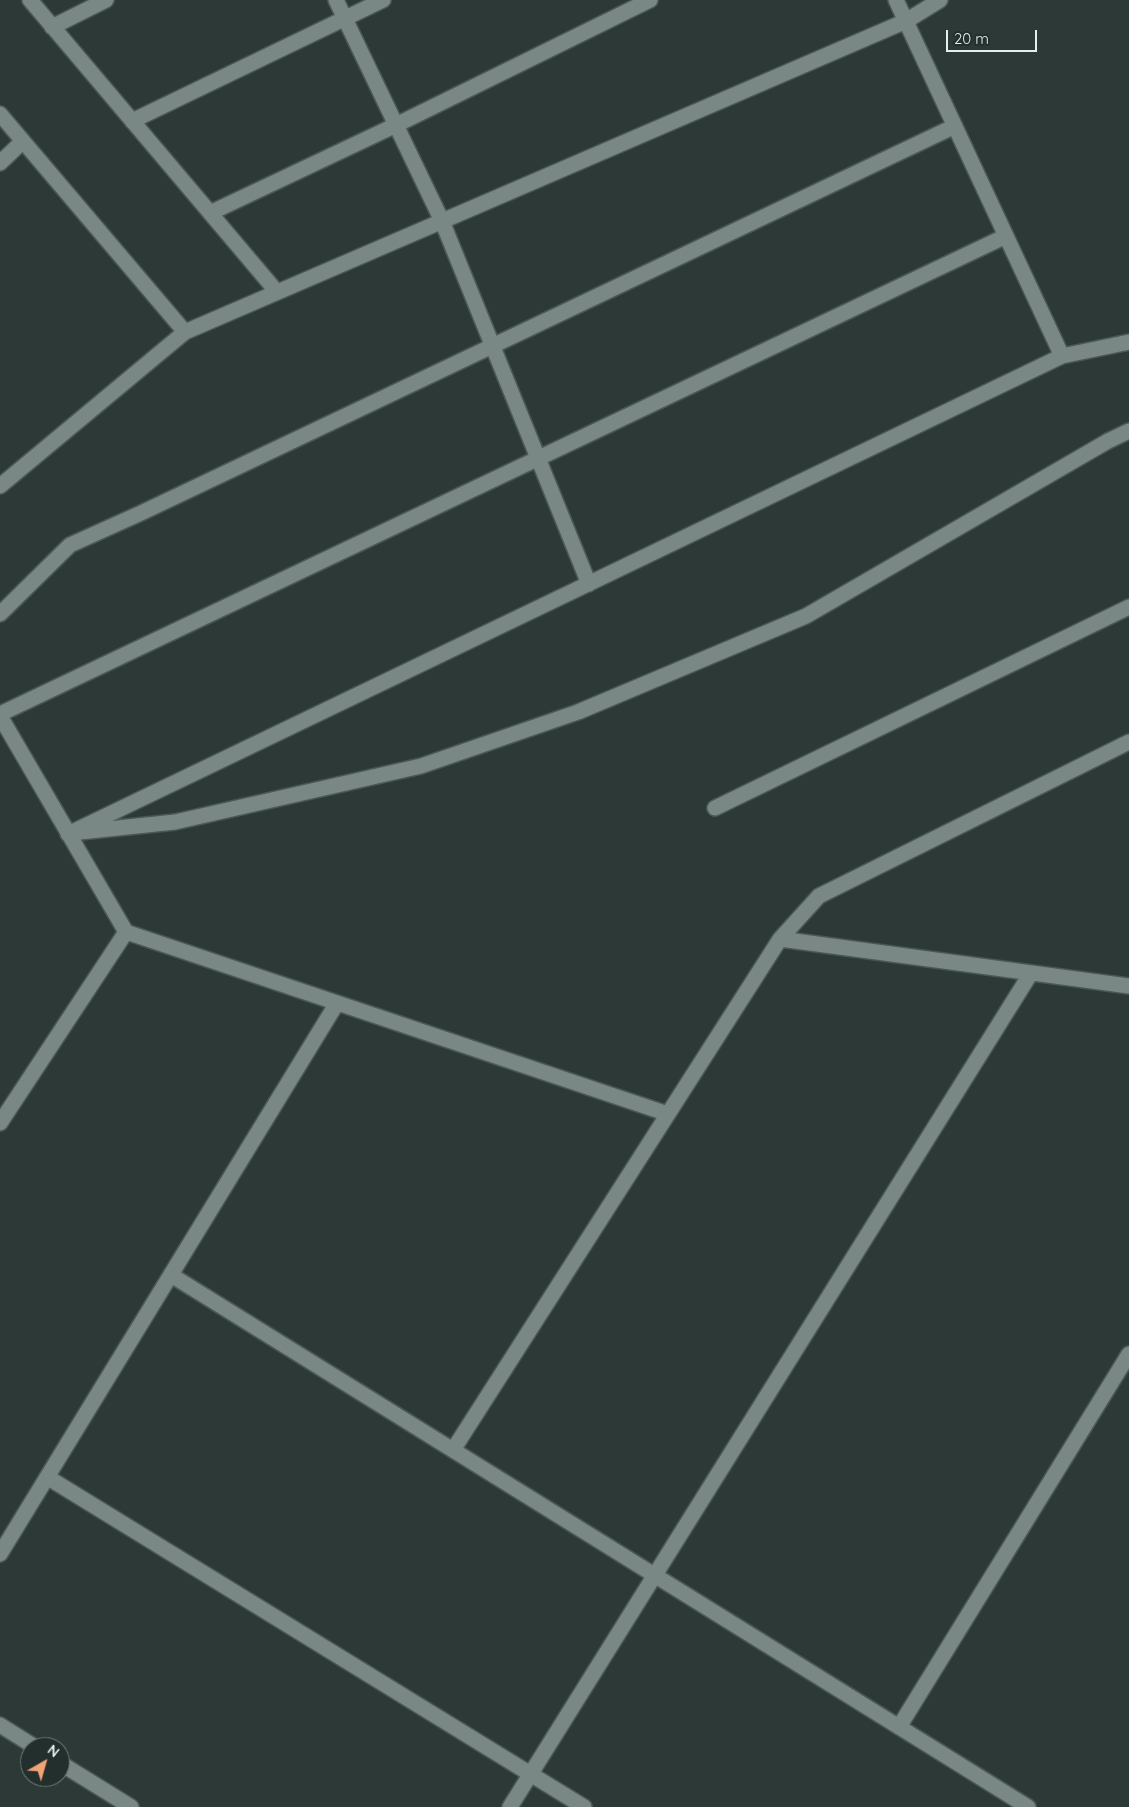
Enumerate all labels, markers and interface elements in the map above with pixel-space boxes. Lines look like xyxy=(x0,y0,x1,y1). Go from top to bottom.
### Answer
scale bar xyxy=(949,20,1040,52)
text: 20 m xyxy=(954,29,989,48)
north arrow xyxy=(20,1737,70,1787)
text: N xyxy=(44,1741,63,1761)

